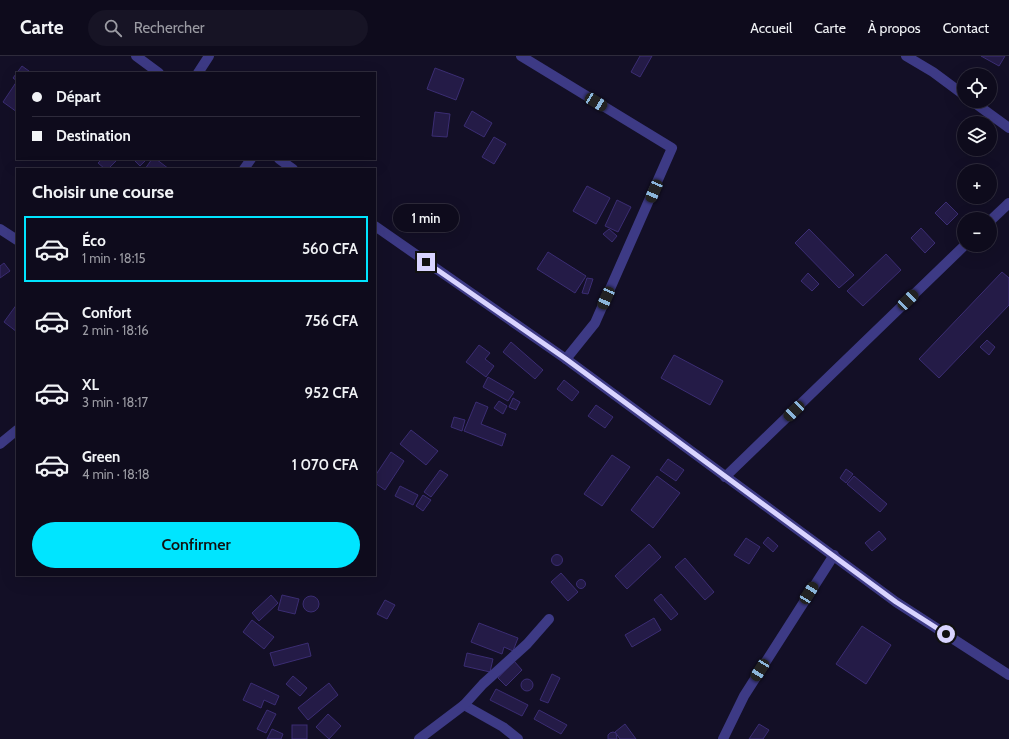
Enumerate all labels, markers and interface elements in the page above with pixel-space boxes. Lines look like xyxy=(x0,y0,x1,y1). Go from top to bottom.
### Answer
search box xyxy=(88,10,368,46)
text: Carte xyxy=(20,16,64,39)
icon: search xyxy=(102,17,124,39)
text: Rechercher xyxy=(134,19,205,37)
text: Accueil xyxy=(750,19,792,37)
text: Carte xyxy=(814,19,846,37)
text: À propos xyxy=(868,19,921,37)
text: Contact xyxy=(943,19,989,37)
map controls xyxy=(957,68,997,252)
button: locate xyxy=(957,68,997,108)
text: Départ xyxy=(56,88,101,106)
car xyxy=(583,91,609,113)
button: layers xyxy=(957,116,997,156)
text: Destination xyxy=(56,127,131,145)
button: + xyxy=(957,164,997,204)
car xyxy=(644,178,664,204)
text: Choisir une course xyxy=(32,181,174,203)
callout: 1 min xyxy=(393,204,459,232)
text: 1 min xyxy=(411,210,441,226)
button: − xyxy=(957,212,997,252)
icon: car xyxy=(34,231,70,267)
text: Éco xyxy=(82,232,106,250)
text: 560 CFA xyxy=(302,240,358,258)
text: 1 min · 18:15 xyxy=(82,250,146,266)
route end xyxy=(417,253,435,271)
car xyxy=(596,285,616,311)
car xyxy=(895,287,921,313)
icon: car xyxy=(34,303,70,339)
text: Confort xyxy=(82,304,131,322)
text: 756 CFA xyxy=(305,312,358,330)
text: 2 min · 18:16 xyxy=(82,322,149,338)
icon: car xyxy=(34,375,70,411)
text: XL xyxy=(82,376,99,394)
text: 952 CFA xyxy=(305,384,358,402)
text: 3 min · 18:17 xyxy=(82,394,148,410)
car xyxy=(781,398,807,424)
icon: car xyxy=(34,447,70,483)
text: Green xyxy=(82,448,120,466)
text: 1 070 CFA xyxy=(292,456,358,474)
text: 4 min · 18:18 xyxy=(82,466,150,482)
button: Confirmer xyxy=(32,522,360,568)
car xyxy=(798,580,820,606)
route start xyxy=(937,625,955,643)
car xyxy=(749,657,771,683)

